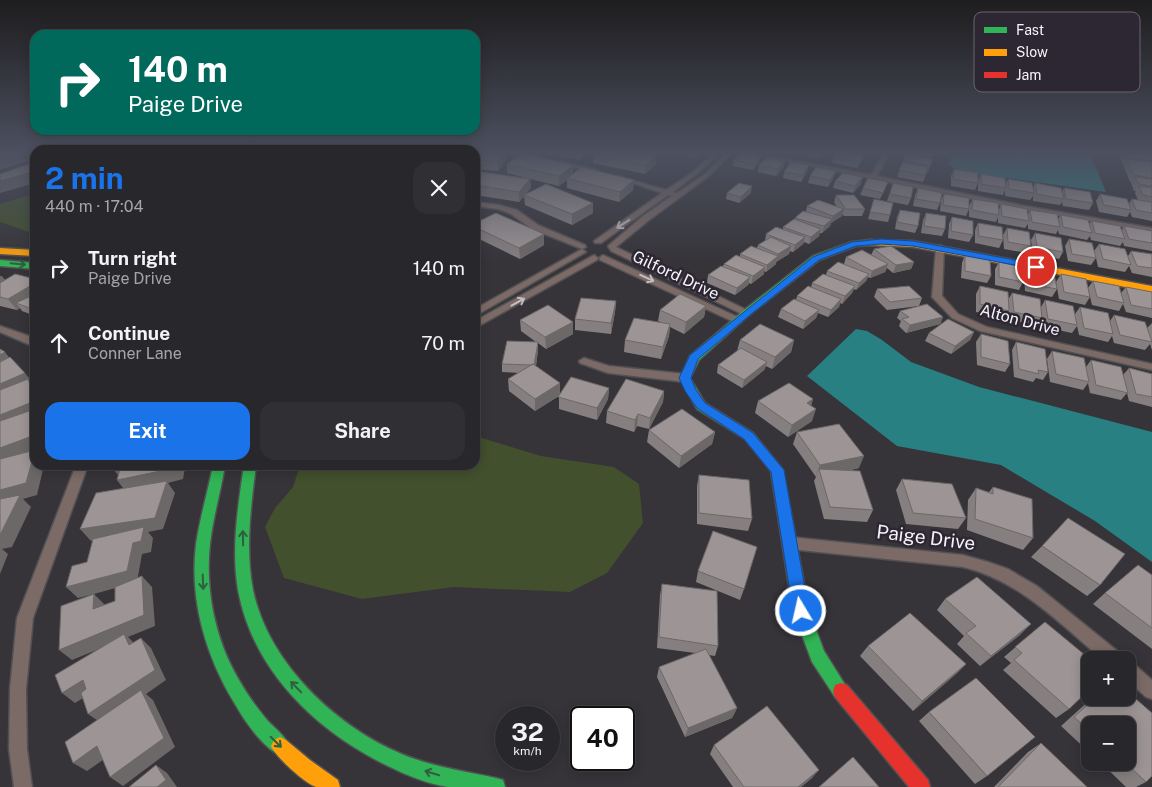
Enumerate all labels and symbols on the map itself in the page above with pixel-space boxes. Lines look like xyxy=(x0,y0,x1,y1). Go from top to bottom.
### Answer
legend xyxy=(974,12,1140,92)
text: Fast xyxy=(1016,22,1044,38)
text: Slow xyxy=(1016,44,1048,60)
text: Jam xyxy=(1016,67,1041,83)
one-way arrow xyxy=(616,219,630,229)
pin xyxy=(1015,246,1057,288)
street label: Gilford Drive xyxy=(630,247,722,303)
one-way arrow xyxy=(9,259,25,269)
one-way arrow xyxy=(639,274,654,284)
one-way arrow xyxy=(510,296,524,306)
street label: Alton Drive xyxy=(978,300,1062,340)
street label: Paige Drive xyxy=(875,520,977,554)
one-way arrow xyxy=(238,530,248,546)
one-way arrow xyxy=(198,574,207,590)
position arrow xyxy=(774,584,826,636)
one-way arrow xyxy=(290,681,302,693)
speed limit sign: 40 xyxy=(570,706,635,771)
one-way arrow xyxy=(270,736,282,748)
one-way arrow xyxy=(424,767,440,777)

